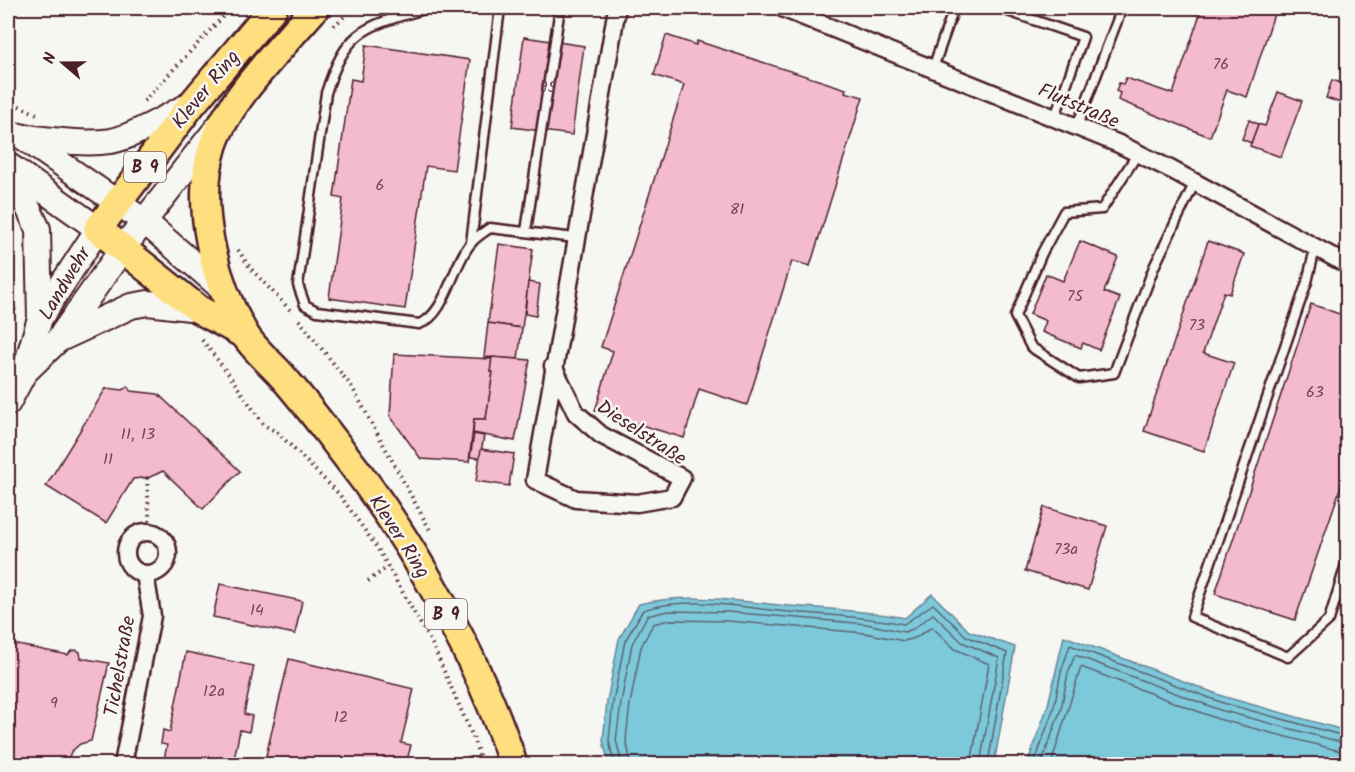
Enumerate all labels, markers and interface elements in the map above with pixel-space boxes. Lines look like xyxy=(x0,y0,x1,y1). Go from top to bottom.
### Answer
north arrow xyxy=(33,33,93,93)
street label: Klever Ring xyxy=(164,44,249,137)
text: N xyxy=(37,49,64,67)
house number: 76 xyxy=(1213,52,1229,77)
house number: 95 xyxy=(540,75,558,100)
street label: Flutstraße xyxy=(1033,75,1124,138)
road number: B 9 xyxy=(124,152,166,182)
house number: 6 xyxy=(376,173,384,198)
house number: 81 xyxy=(730,197,744,222)
street label: Landwehr xyxy=(31,240,101,327)
house number: 75 xyxy=(1067,284,1084,309)
house number: 73 xyxy=(1189,313,1205,338)
house number: 63 xyxy=(1306,380,1324,405)
street label: Dieselstraße xyxy=(589,392,692,475)
house number: 11, 13 xyxy=(121,422,155,447)
house number: 11 xyxy=(103,447,113,472)
street label: Klever Ring xyxy=(359,489,437,585)
house number: 73a xyxy=(1054,537,1078,562)
house number: 14 xyxy=(250,598,264,623)
road number: B 9 xyxy=(425,599,467,629)
street label: Tichelstraße xyxy=(96,613,146,719)
house number: 12a xyxy=(203,679,225,704)
house number: 9 xyxy=(50,691,58,716)
house number: 12 xyxy=(334,705,348,730)

